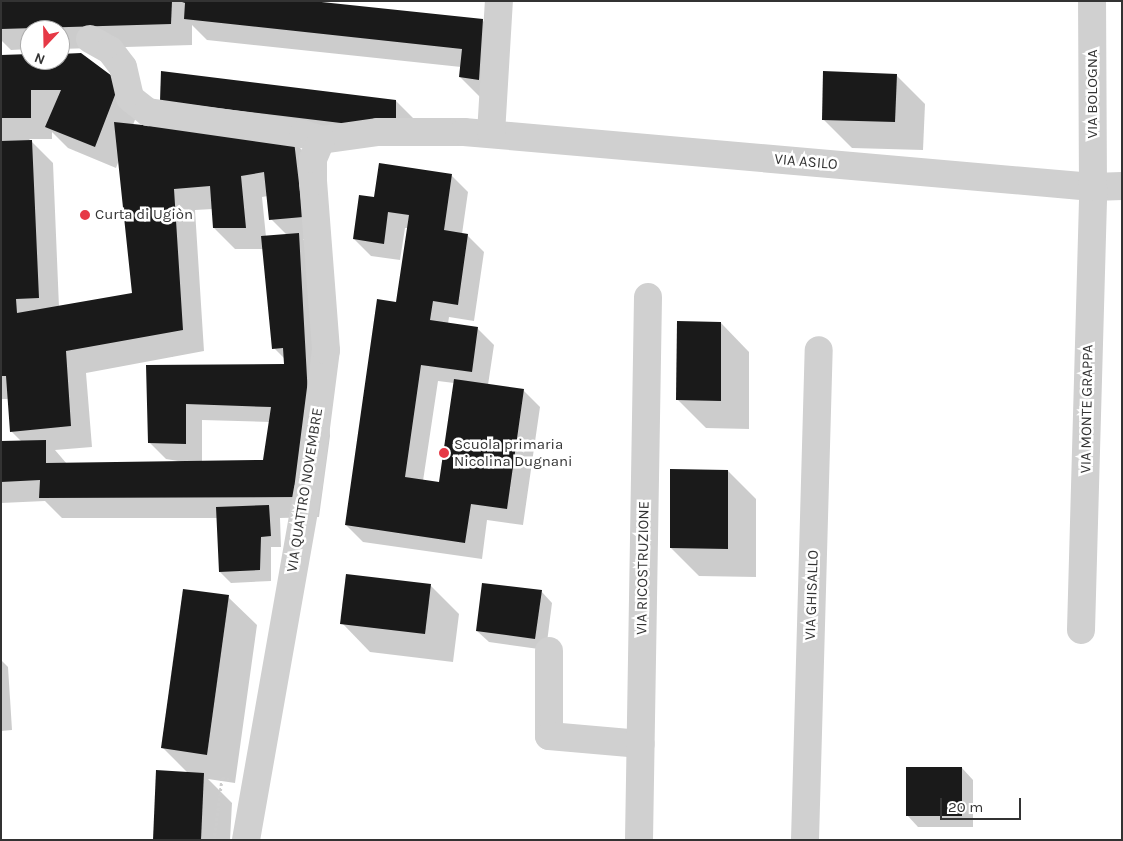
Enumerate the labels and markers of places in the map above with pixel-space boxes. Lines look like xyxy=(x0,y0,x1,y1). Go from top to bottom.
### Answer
place label: Curta di Ugiòn xyxy=(95,206,193,224)
marker: Curta di Ugiòn xyxy=(79,209,91,221)
place label: Scuola primaria Nicolina Dugnani xyxy=(454,435,572,470)
marker: Scuola primaria Nicolina Dugnani xyxy=(438,447,450,459)

